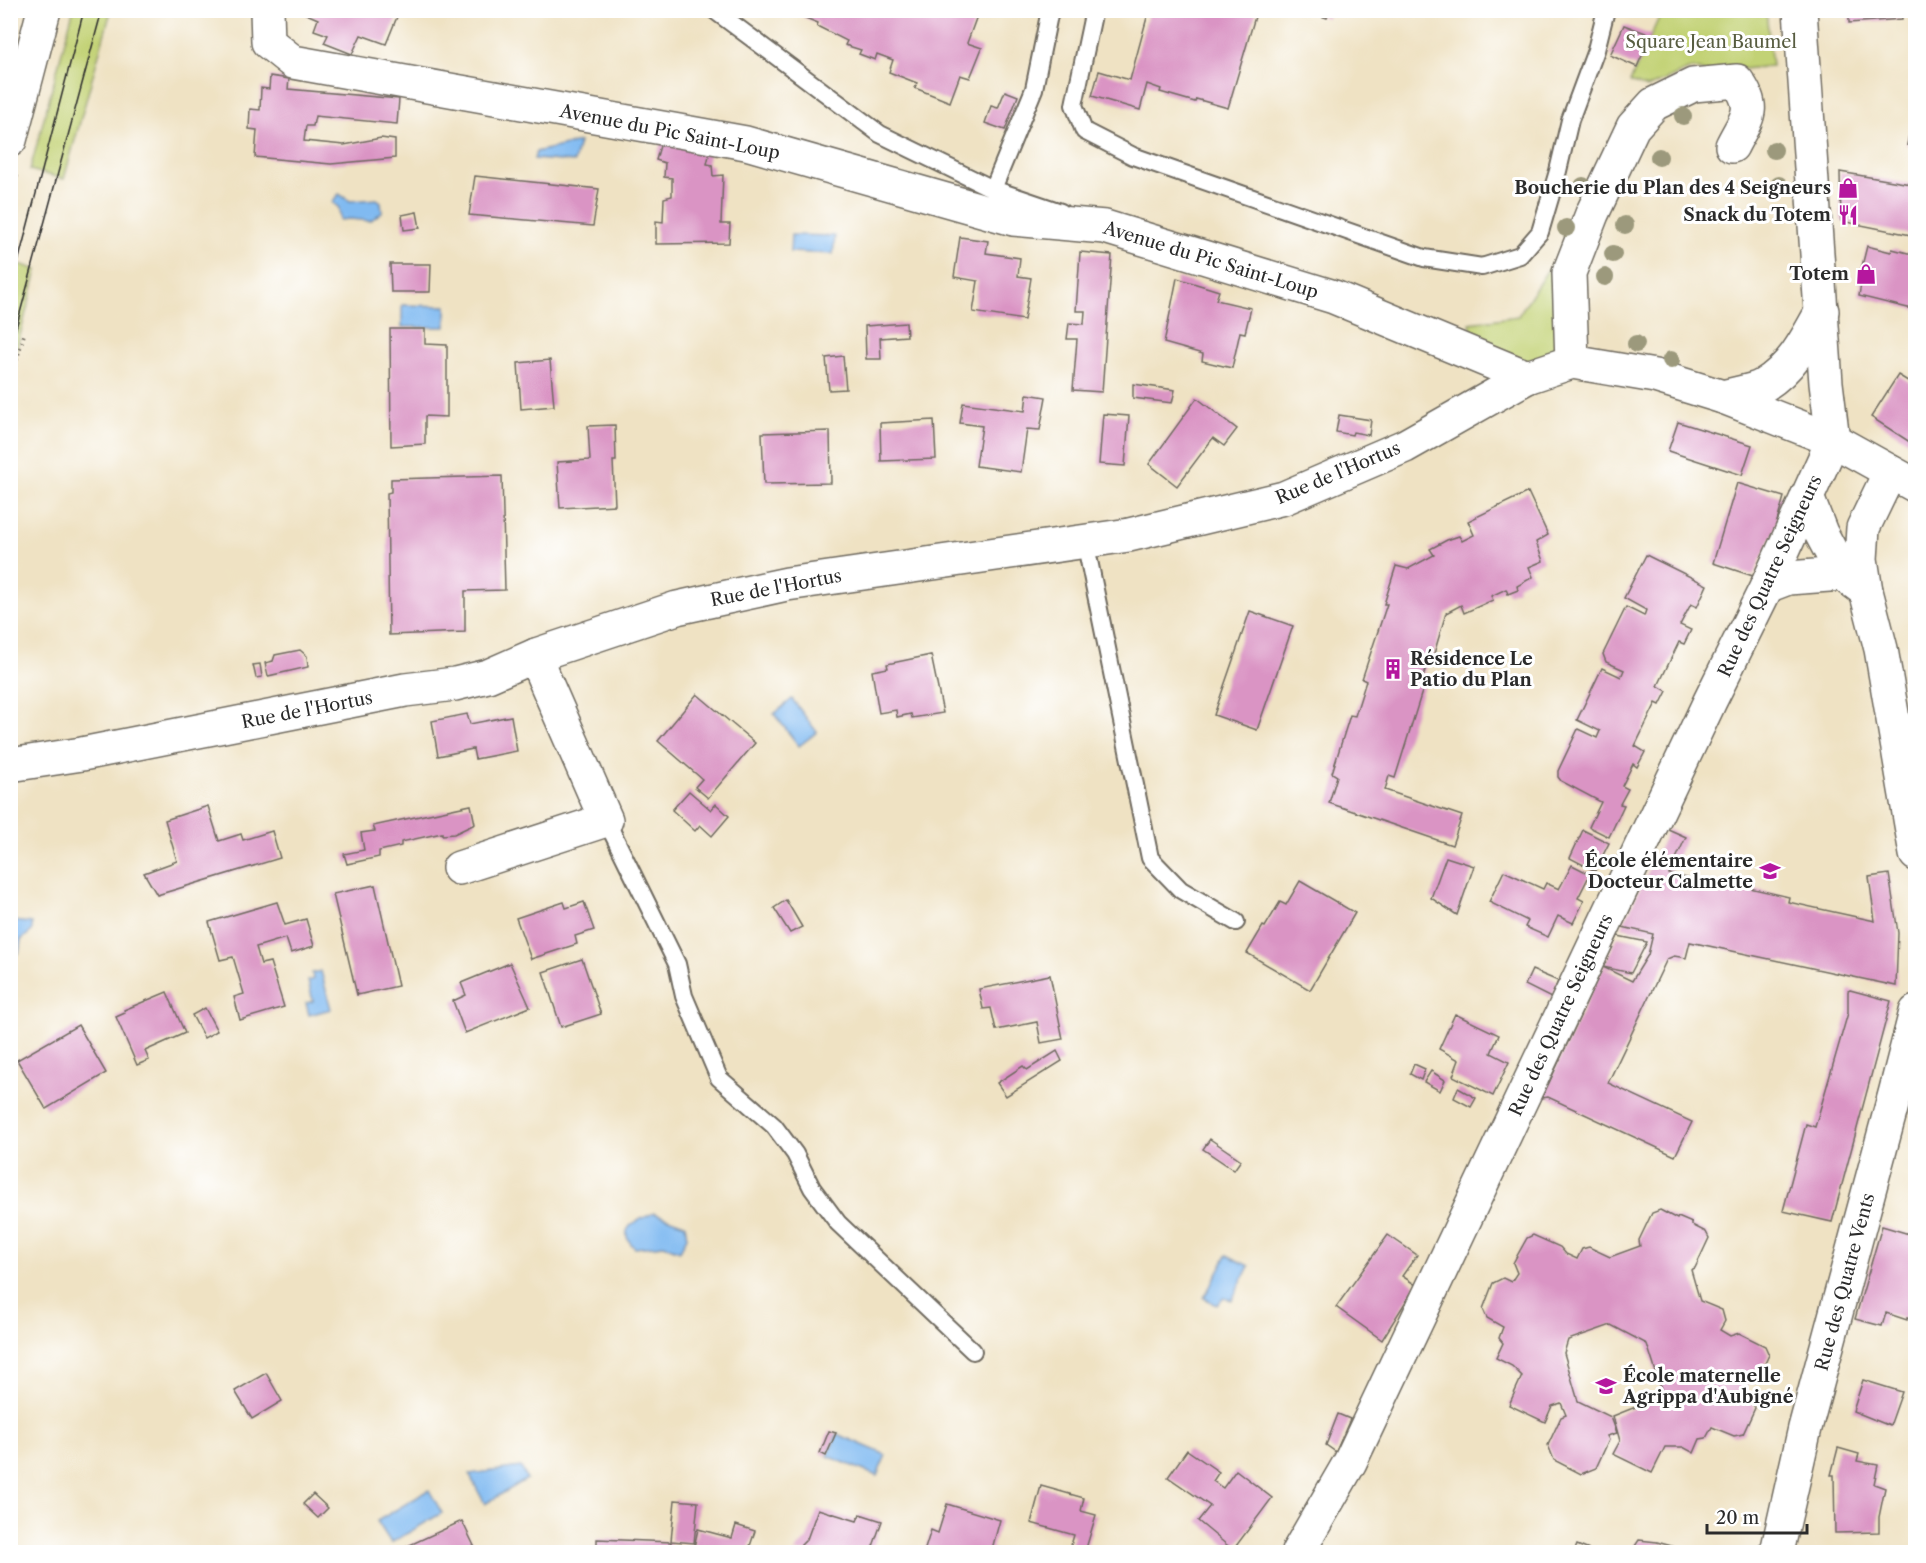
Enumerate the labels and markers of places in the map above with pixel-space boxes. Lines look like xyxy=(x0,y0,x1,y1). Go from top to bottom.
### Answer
shop icon: Boucherie du Plan des 4 Seigneurs xyxy=(1836,176,1860,200)
place label: Boucherie du Plan des 4 Seigneurs xyxy=(1514,177,1831,199)
restaurant icon: Snack du Totem xyxy=(1836,203,1860,227)
place label: Snack du Totem xyxy=(1683,204,1831,226)
shop icon: Totem xyxy=(1854,262,1878,286)
place label: Totem xyxy=(1789,263,1849,285)
place label: Résidence Le Patio du Plan xyxy=(1410,648,1533,691)
building icon: Résidence Le Patio du Plan xyxy=(1381,657,1405,681)
place label: École élémentaire Docteur Calmette xyxy=(1585,849,1753,893)
school or university icon: École élémentaire Docteur Calmette xyxy=(1758,859,1782,883)
place label: École maternelle Agrippa d'Aubigné xyxy=(1622,1364,1794,1408)
school or university icon: École maternelle Agrippa d'Aubigné xyxy=(1594,1374,1618,1398)

